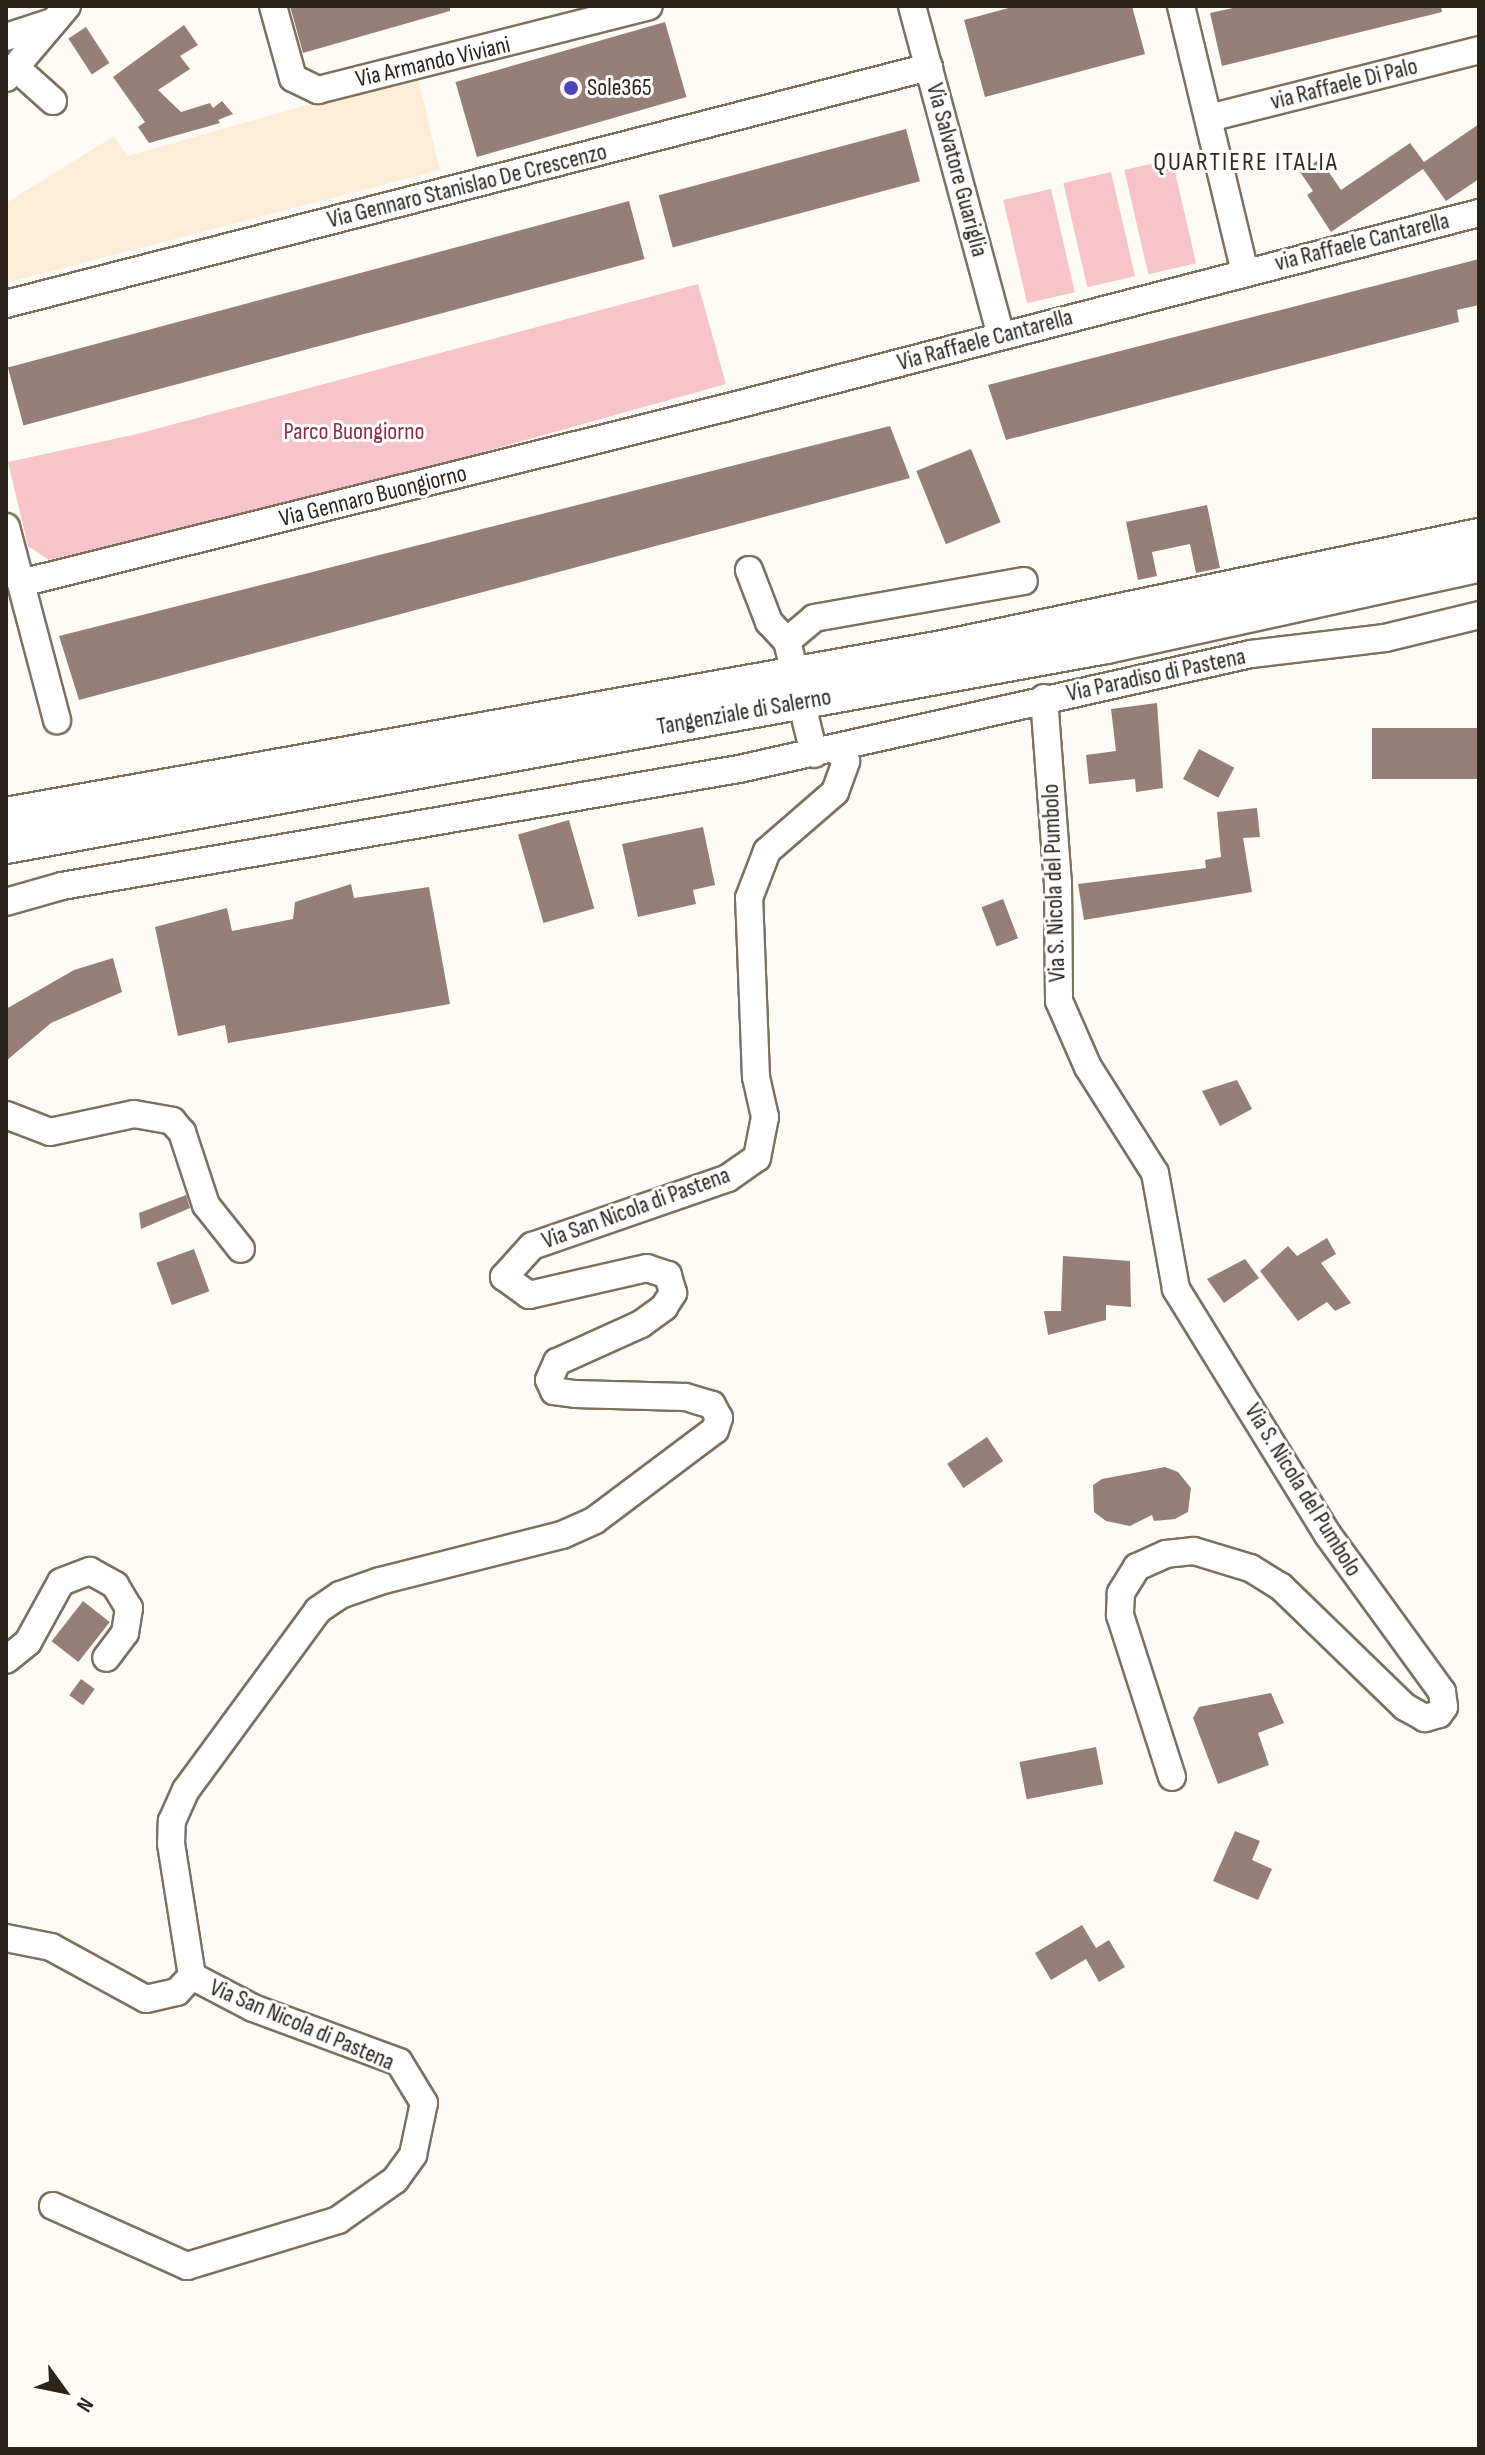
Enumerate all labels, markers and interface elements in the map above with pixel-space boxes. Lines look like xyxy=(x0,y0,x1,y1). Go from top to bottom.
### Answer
street label: Via Armando Viviani xyxy=(353,30,513,94)
street label: via Raffaele Di Palo xyxy=(1267,52,1421,116)
place label: Sole365 xyxy=(587,74,652,102)
marker: Sole365 xyxy=(562,79,580,97)
street label: Via Salvatore Guariglia xyxy=(920,80,994,260)
street label: Via Gennaro Stanislao De Crescenzo xyxy=(324,137,610,235)
district label: QUARTIERE ITALIA xyxy=(1153,147,1339,179)
street label: via Raffaele Cantarella xyxy=(1272,206,1452,278)
street label: Via Raffaele Cantarella xyxy=(894,303,1076,377)
park label: Parco Buongiorno xyxy=(284,418,424,446)
street label: Via Gennaro Buongiorno xyxy=(276,459,470,533)
street label: Via Paradiso di Pastena xyxy=(1064,642,1248,708)
street label: Tangenziale di Salerno xyxy=(655,683,833,741)
street label: Via S. Nicola del Pumbolo xyxy=(1036,783,1072,983)
street label: Via San Nicola di Pastena xyxy=(538,1161,734,1255)
street label: Via S. Nicola del Pumbolo xyxy=(1238,1398,1368,1582)
street label: Via San Nicola di Pastena xyxy=(205,1973,399,2077)
north arrow xyxy=(24,2351,104,2431)
text: N xyxy=(70,2392,99,2417)

